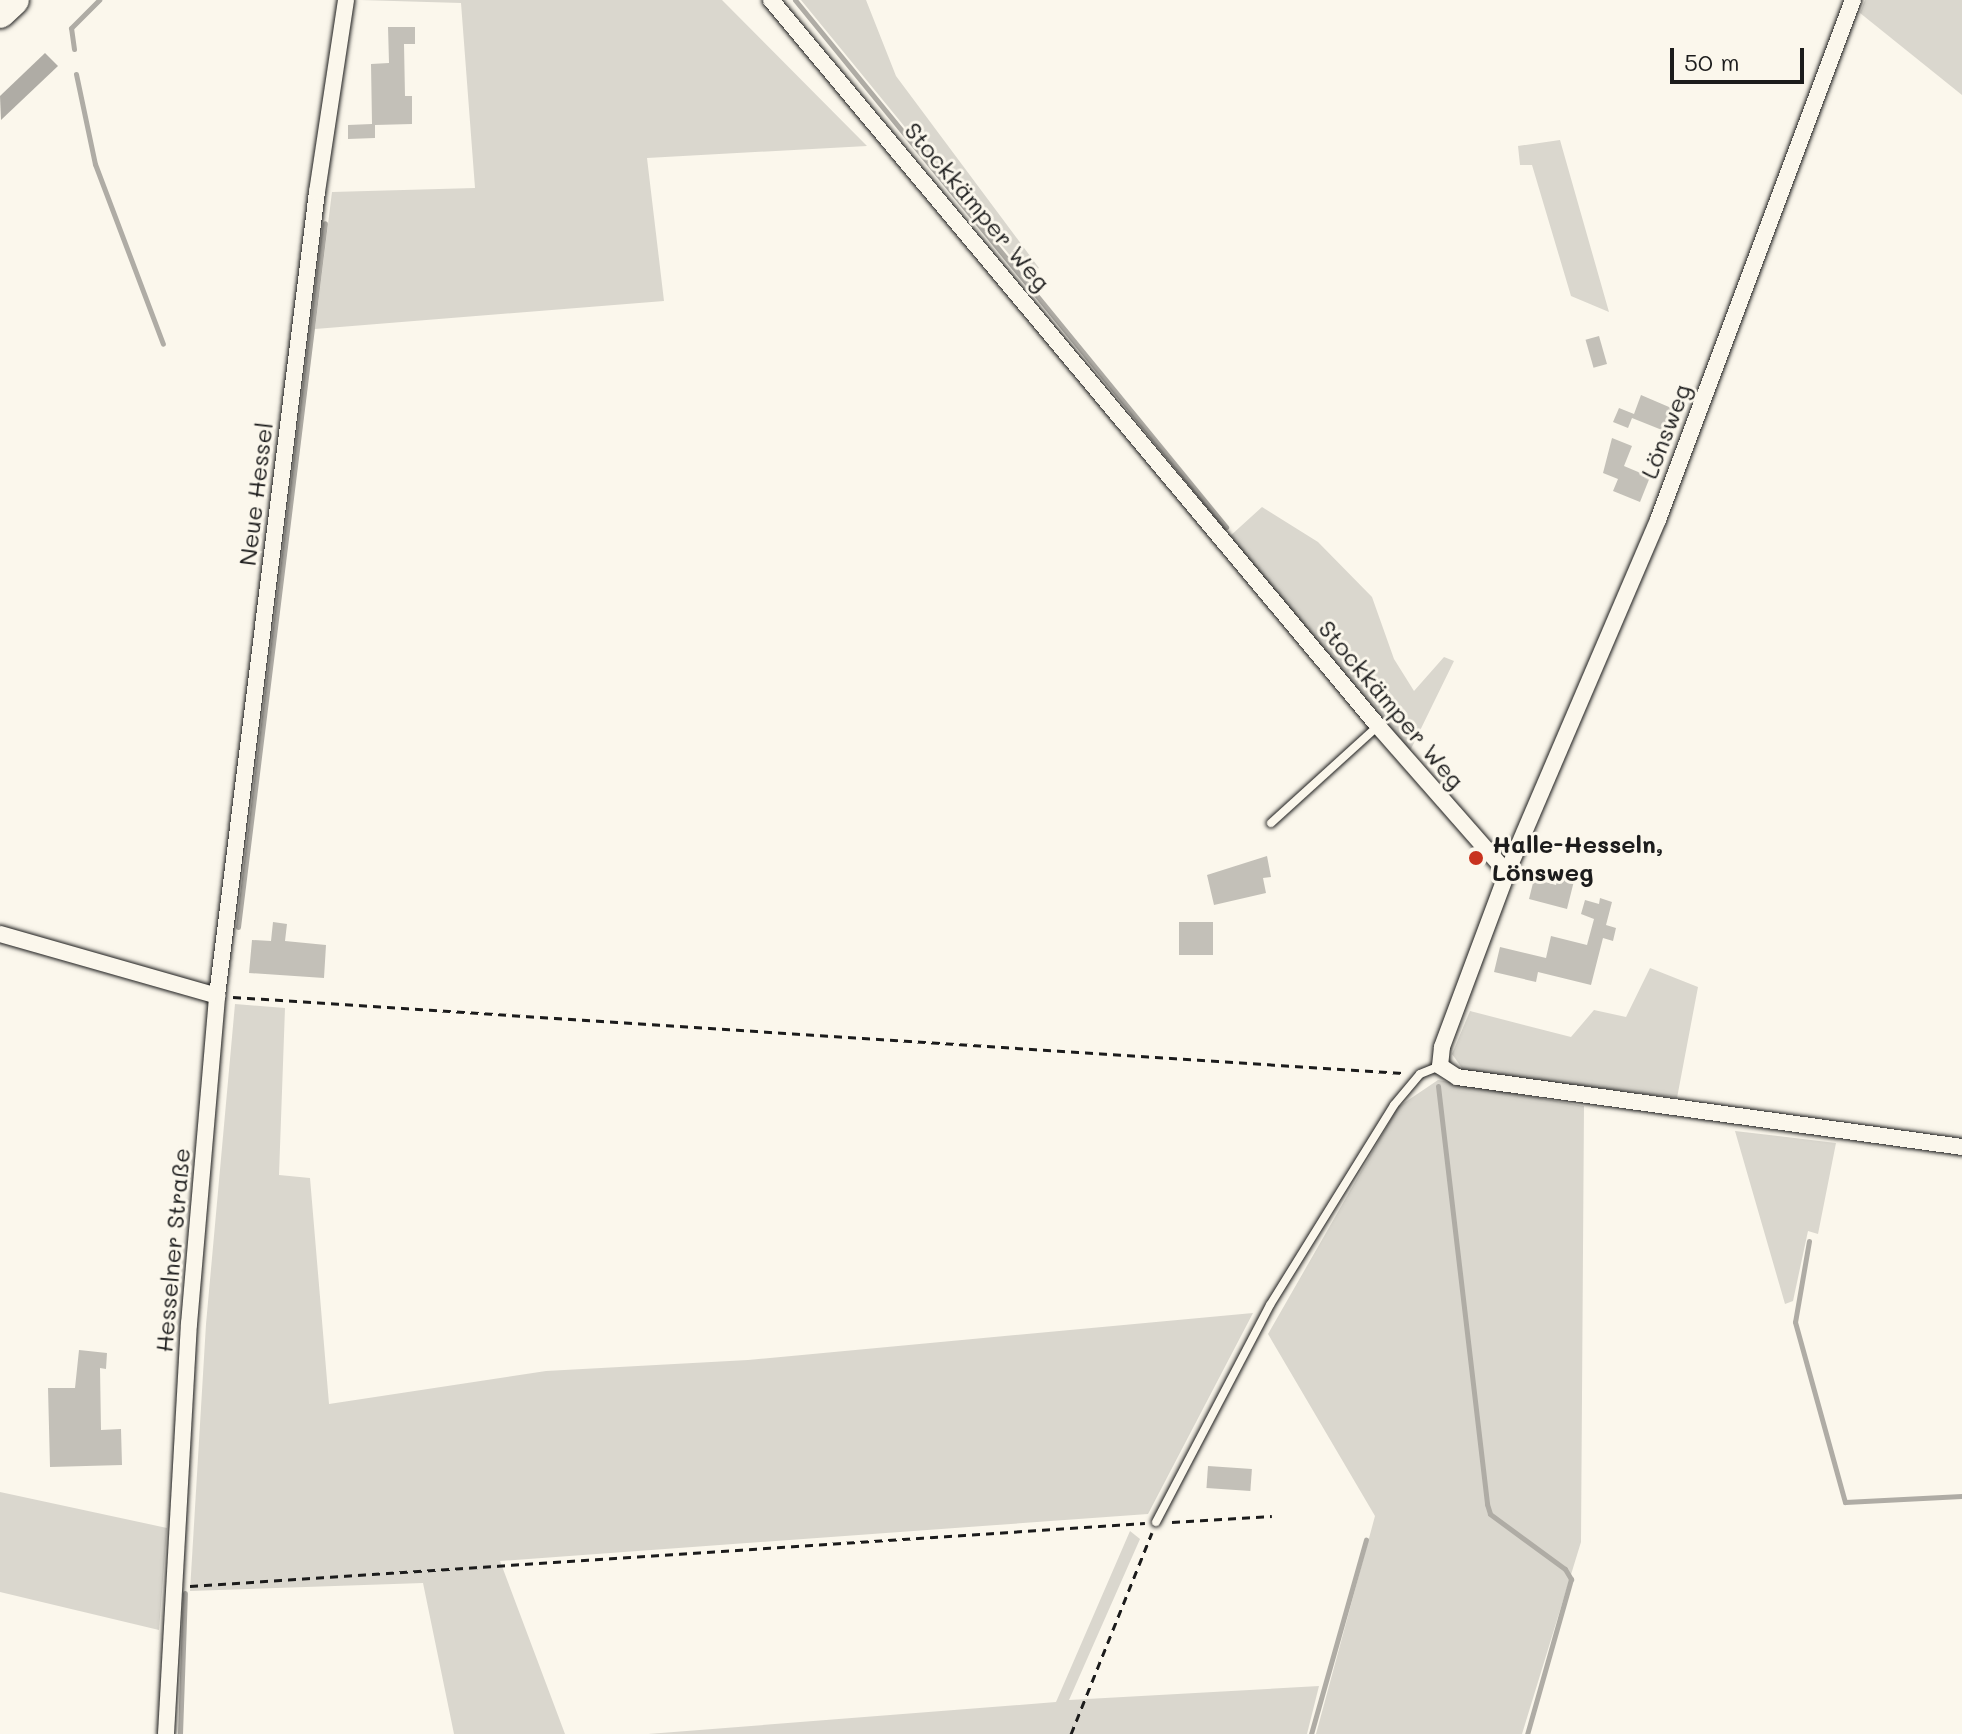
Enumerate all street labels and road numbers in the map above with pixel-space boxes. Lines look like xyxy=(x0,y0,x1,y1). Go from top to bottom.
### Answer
street label: Stockkämper Weg xyxy=(899,116,1057,296)
street label: Lönsweg xyxy=(1634,380,1696,482)
street label: Neue Hessel xyxy=(232,421,278,567)
street label: Stockkämper Weg xyxy=(1313,614,1471,794)
street label: Hesselner Straße xyxy=(149,1147,195,1353)

